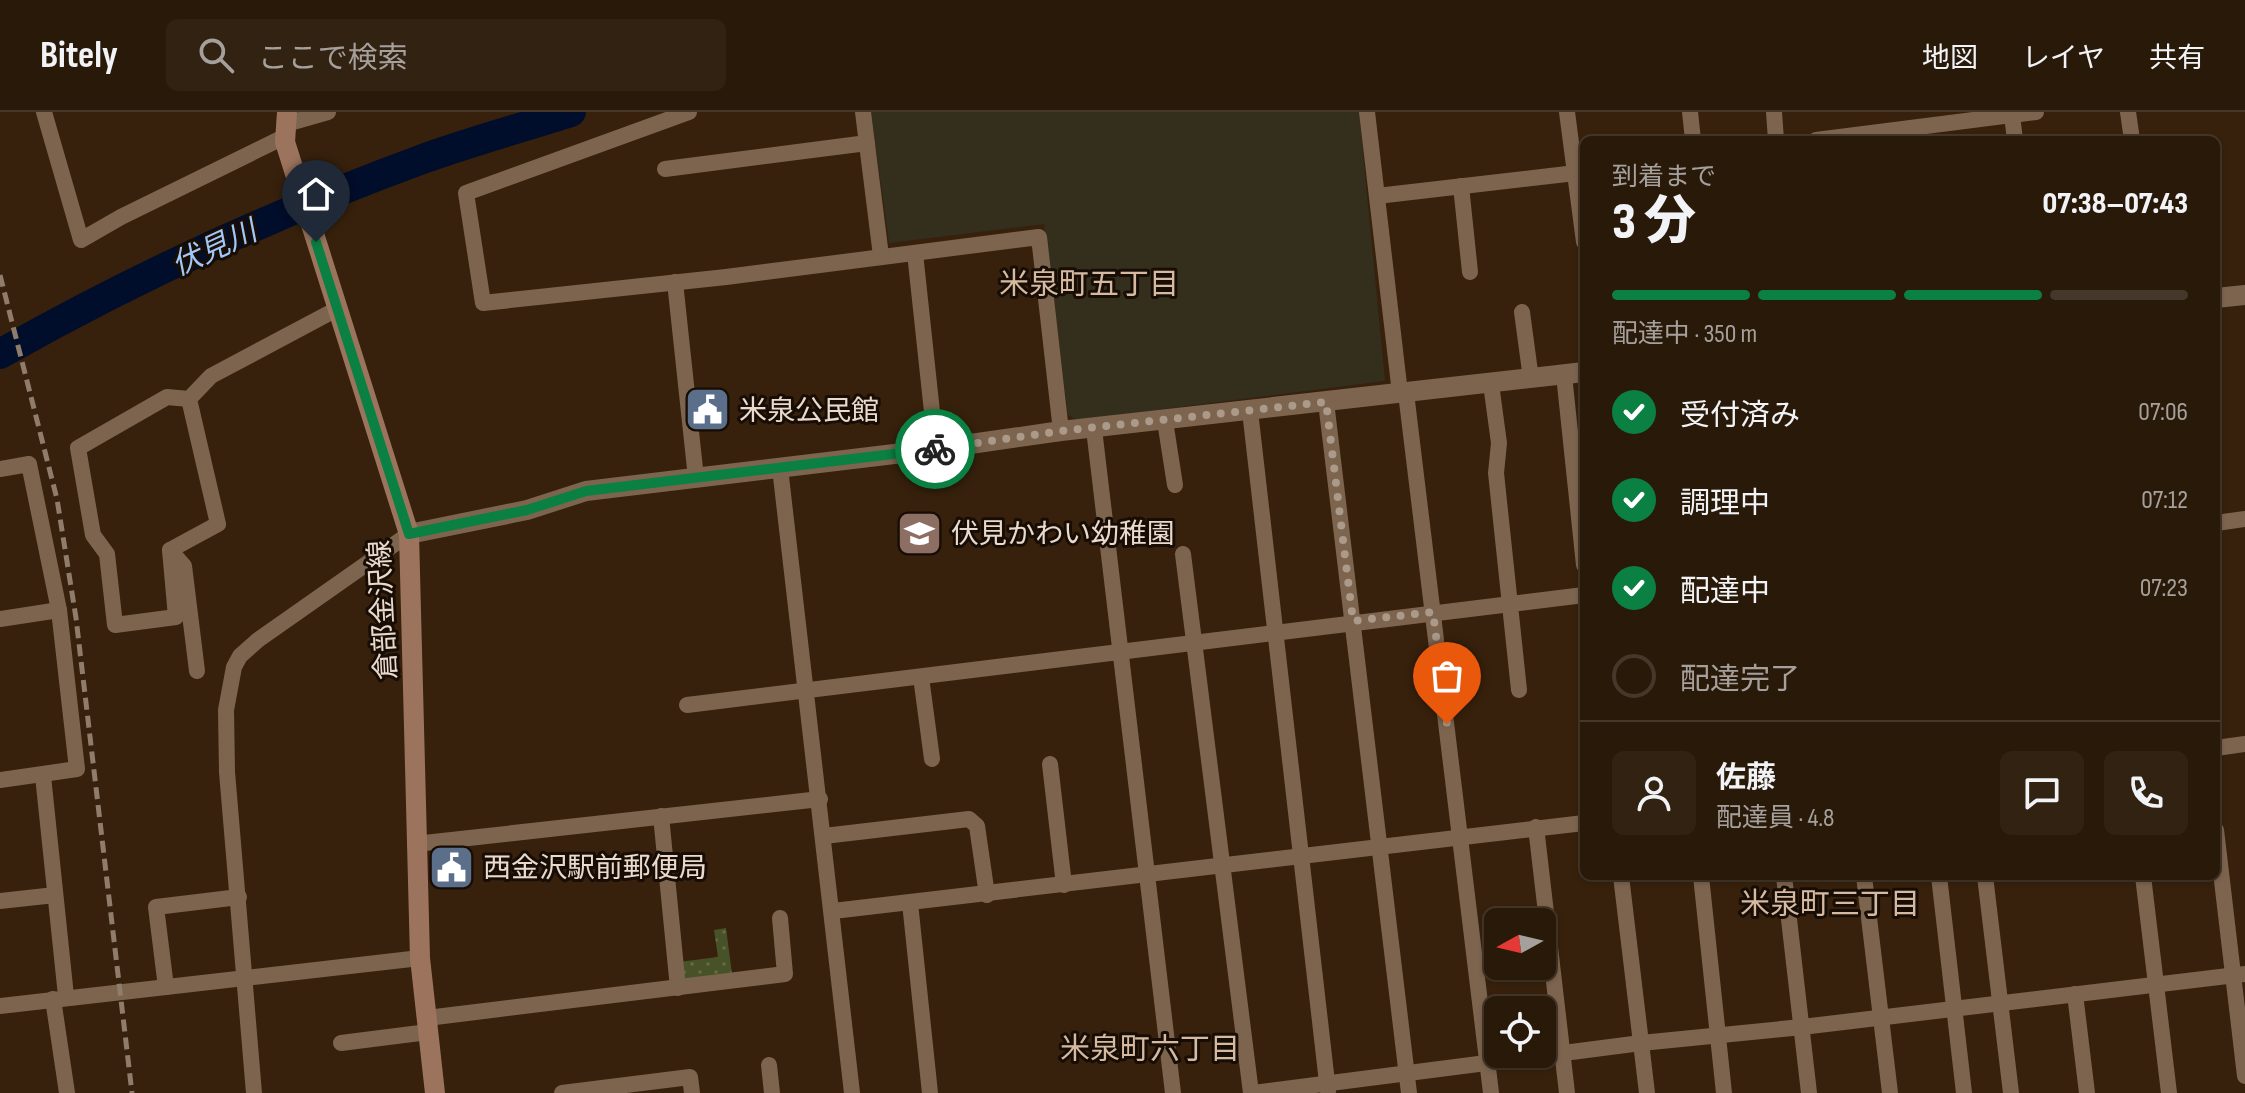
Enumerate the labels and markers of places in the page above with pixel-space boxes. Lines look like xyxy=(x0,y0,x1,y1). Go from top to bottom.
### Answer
pin xyxy=(282,160,350,242)
public building icon: 米泉公民館 xyxy=(684,386,732,434)
place label: 米泉公民館 xyxy=(739,395,879,428)
school or university icon: 伏見かわい幼稚園 xyxy=(896,509,944,557)
place label: 伏見かわい幼稚園 xyxy=(951,518,1175,551)
pin xyxy=(1413,642,1481,724)
public building icon: 西金沢駅前郵便局 xyxy=(428,843,476,891)
place label: 西金沢駅前郵便局 xyxy=(483,852,707,885)

